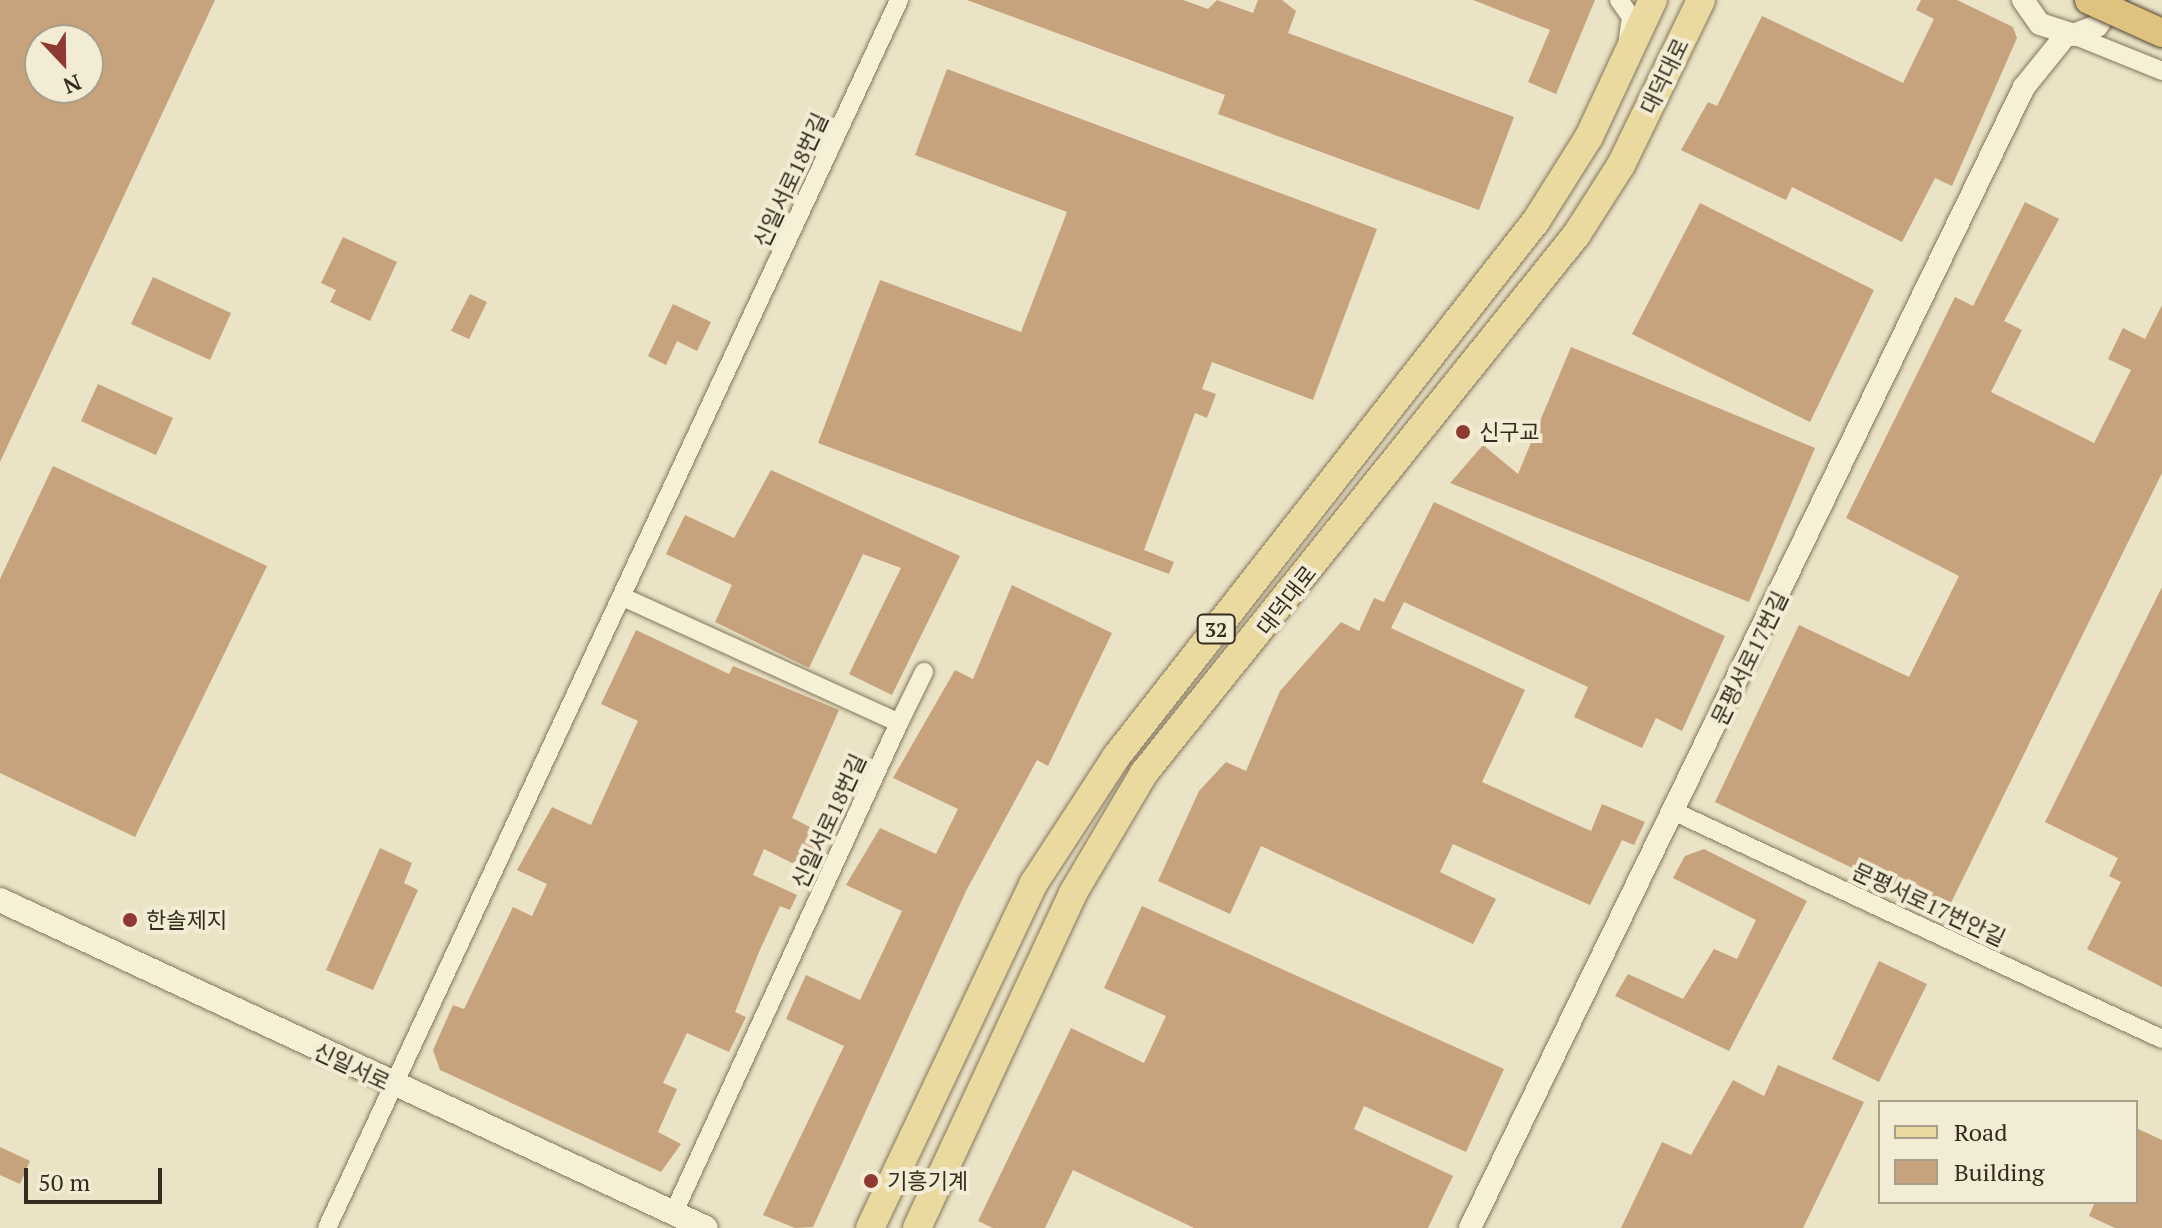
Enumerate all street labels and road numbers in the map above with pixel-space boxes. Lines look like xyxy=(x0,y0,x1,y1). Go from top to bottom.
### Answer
street label: 대덕대로 xyxy=(1634,34,1694,118)
street label: 신일서로18번길 xyxy=(747,109,833,251)
street label: 대덕대로 xyxy=(1251,560,1321,640)
street label: 문평서로17번길 xyxy=(1705,587,1793,729)
road number: 32 xyxy=(1196,613,1236,645)
street label: 신일서로18번길 xyxy=(785,750,871,892)
street label: 문평서로17번안길 xyxy=(1849,857,2009,951)
street label: 신일서로 xyxy=(310,1037,394,1095)

